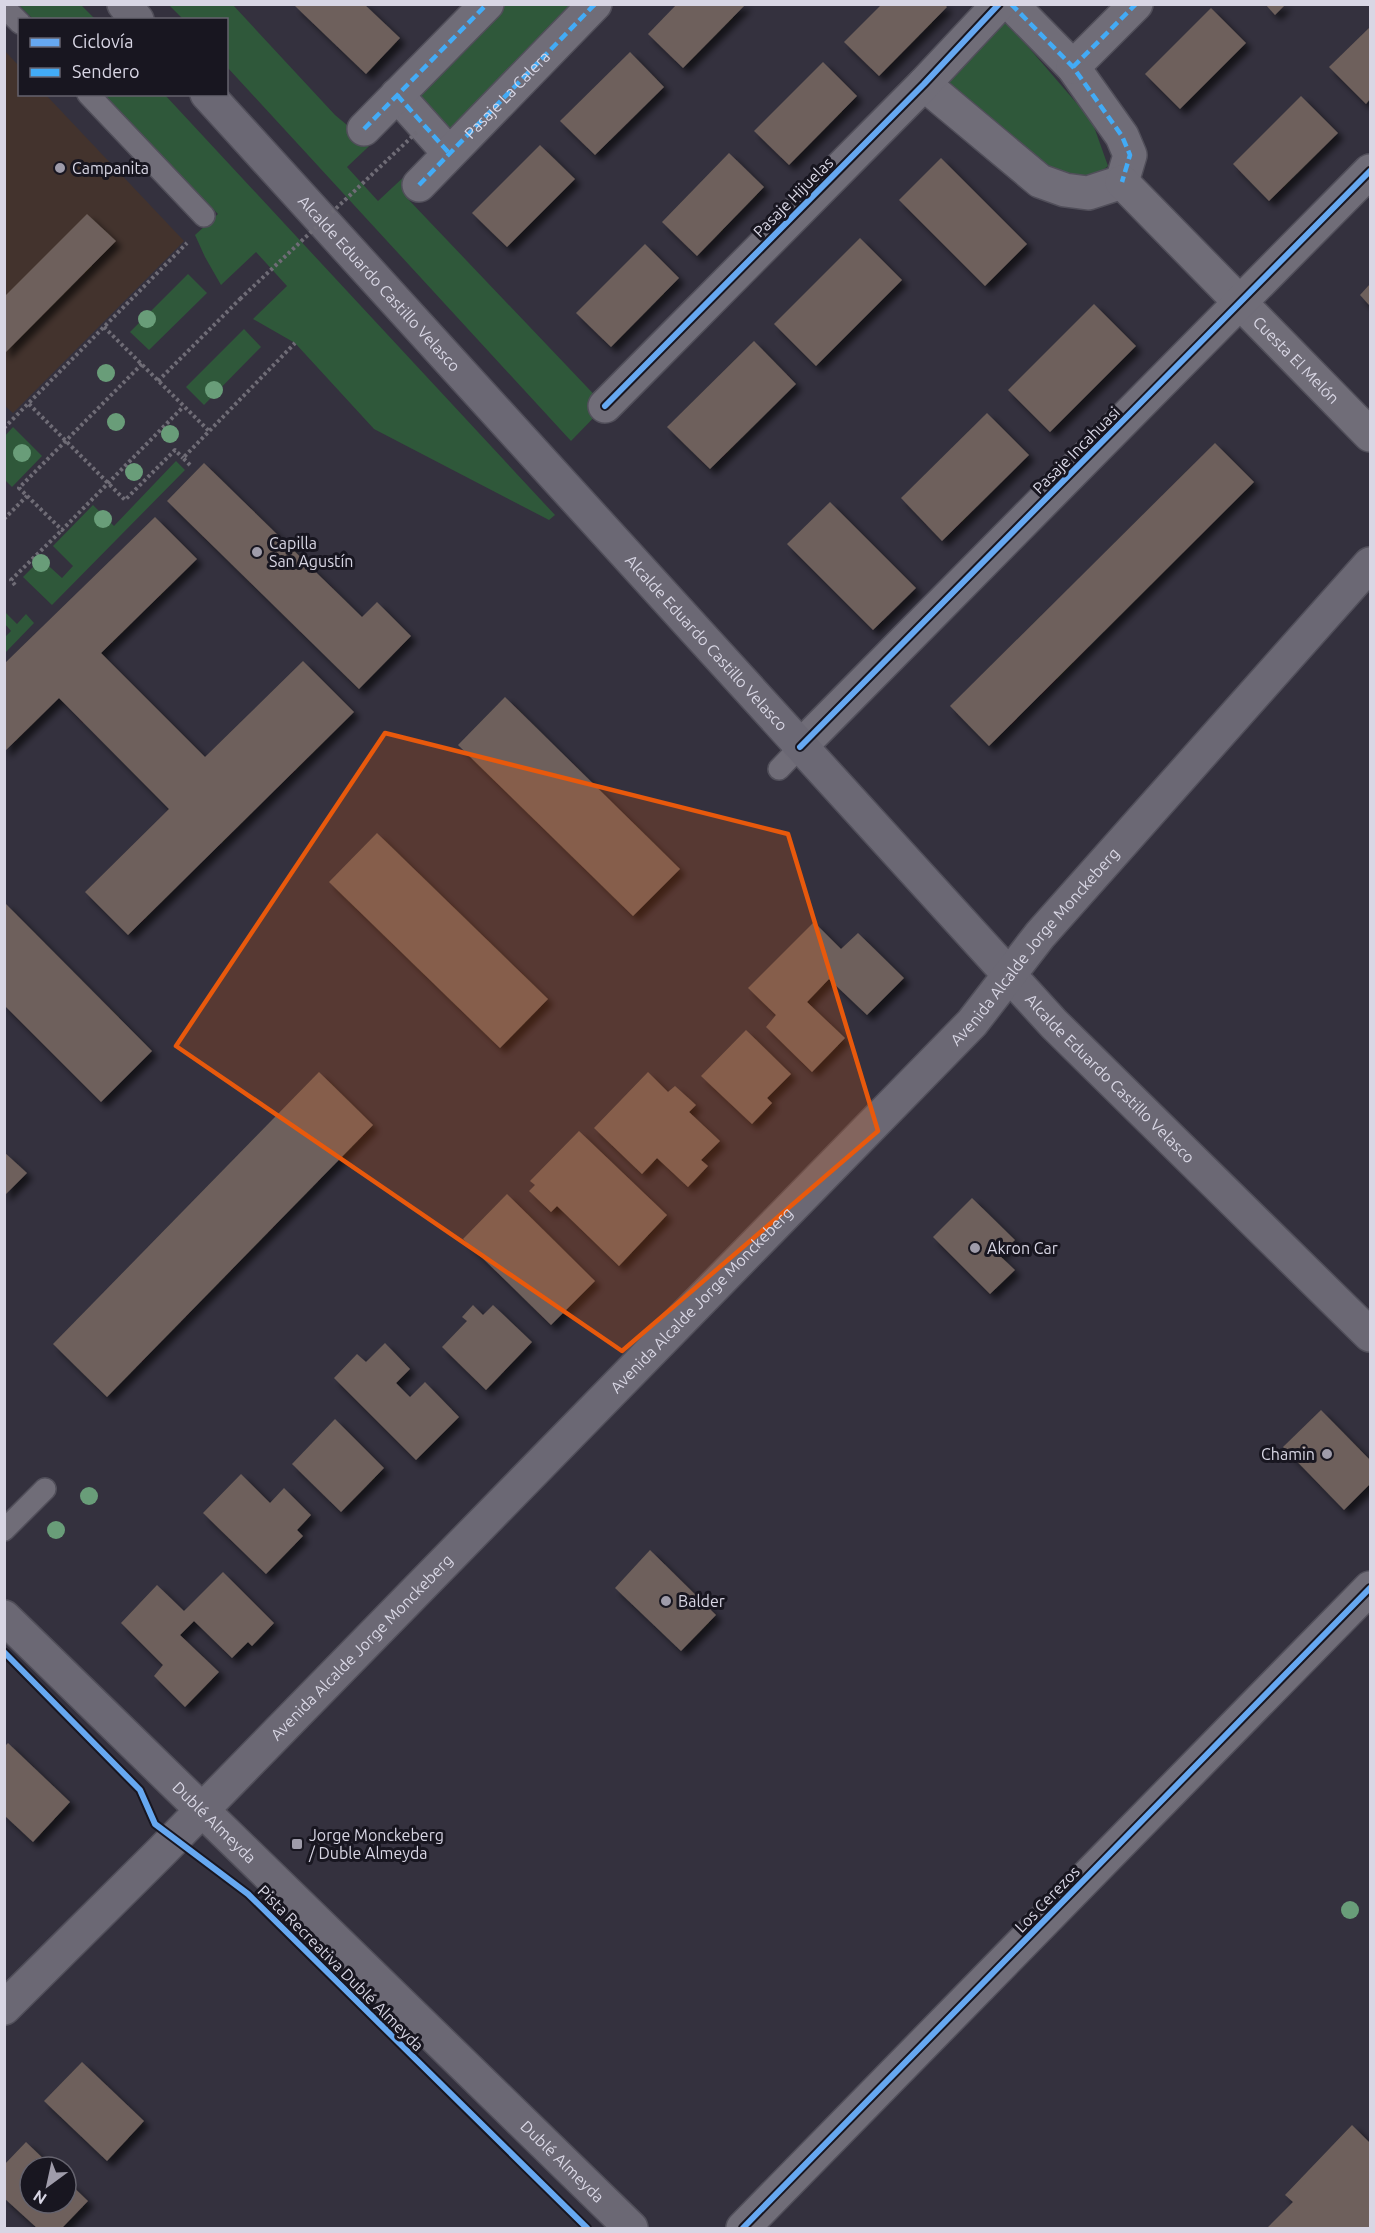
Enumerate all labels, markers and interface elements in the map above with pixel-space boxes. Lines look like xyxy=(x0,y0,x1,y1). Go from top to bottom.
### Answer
legend xyxy=(18,18,228,96)
text: Ciclovía xyxy=(72,31,133,51)
street label: Pasaje La Calera xyxy=(460,47,553,142)
text: Sendero xyxy=(72,61,139,81)
street label: Pasaje Hijuelas xyxy=(749,153,837,241)
place label: Campanita xyxy=(72,159,149,177)
marker: Campanita xyxy=(53,161,67,175)
street label: Alcalde Eduardo Castillo Velasco xyxy=(295,192,464,375)
street label: Cuesta El Melón xyxy=(1250,312,1343,407)
street label: Pasaje Incahuasi xyxy=(1029,403,1123,497)
place label: Capilla San Agustín xyxy=(269,534,353,570)
marker: Capilla San Agustín xyxy=(250,545,264,559)
street label: Alcalde Eduardo Castillo Velasco xyxy=(622,551,791,734)
street label: Avenida Alcalde Jorge Monckeberg xyxy=(946,844,1122,1049)
street label: Alcalde Eduardo Castillo Velasco xyxy=(1022,990,1199,1166)
street label: Avenida Alcalde Jorge Monckeberg xyxy=(607,1203,796,1396)
place label: Akron Car xyxy=(987,1239,1058,1257)
marker: Akron Car xyxy=(968,1241,982,1255)
place label: Chamin xyxy=(1261,1445,1315,1463)
marker: Chamin xyxy=(1320,1447,1334,1461)
street label: Avenida Alcalde Jorge Monckeberg xyxy=(267,1551,456,1744)
place label: Balder xyxy=(678,1592,725,1610)
marker: Balder xyxy=(659,1594,673,1608)
street label: Dublé Almeyda xyxy=(169,1778,260,1867)
place label: Jorge Monckeberg / Duble Almeyda xyxy=(308,1826,444,1862)
marker: Jorge Monckeberg / Duble Almeyda xyxy=(290,1837,304,1851)
street label: Los Cerezos xyxy=(1011,1862,1083,1936)
street label: Pista Recreativa Dublé Almeyda xyxy=(254,1881,428,2055)
street label: Dublé Almeyda xyxy=(517,2117,608,2206)
north arrow xyxy=(18,2155,78,2215)
text: N xyxy=(30,2187,50,2208)

